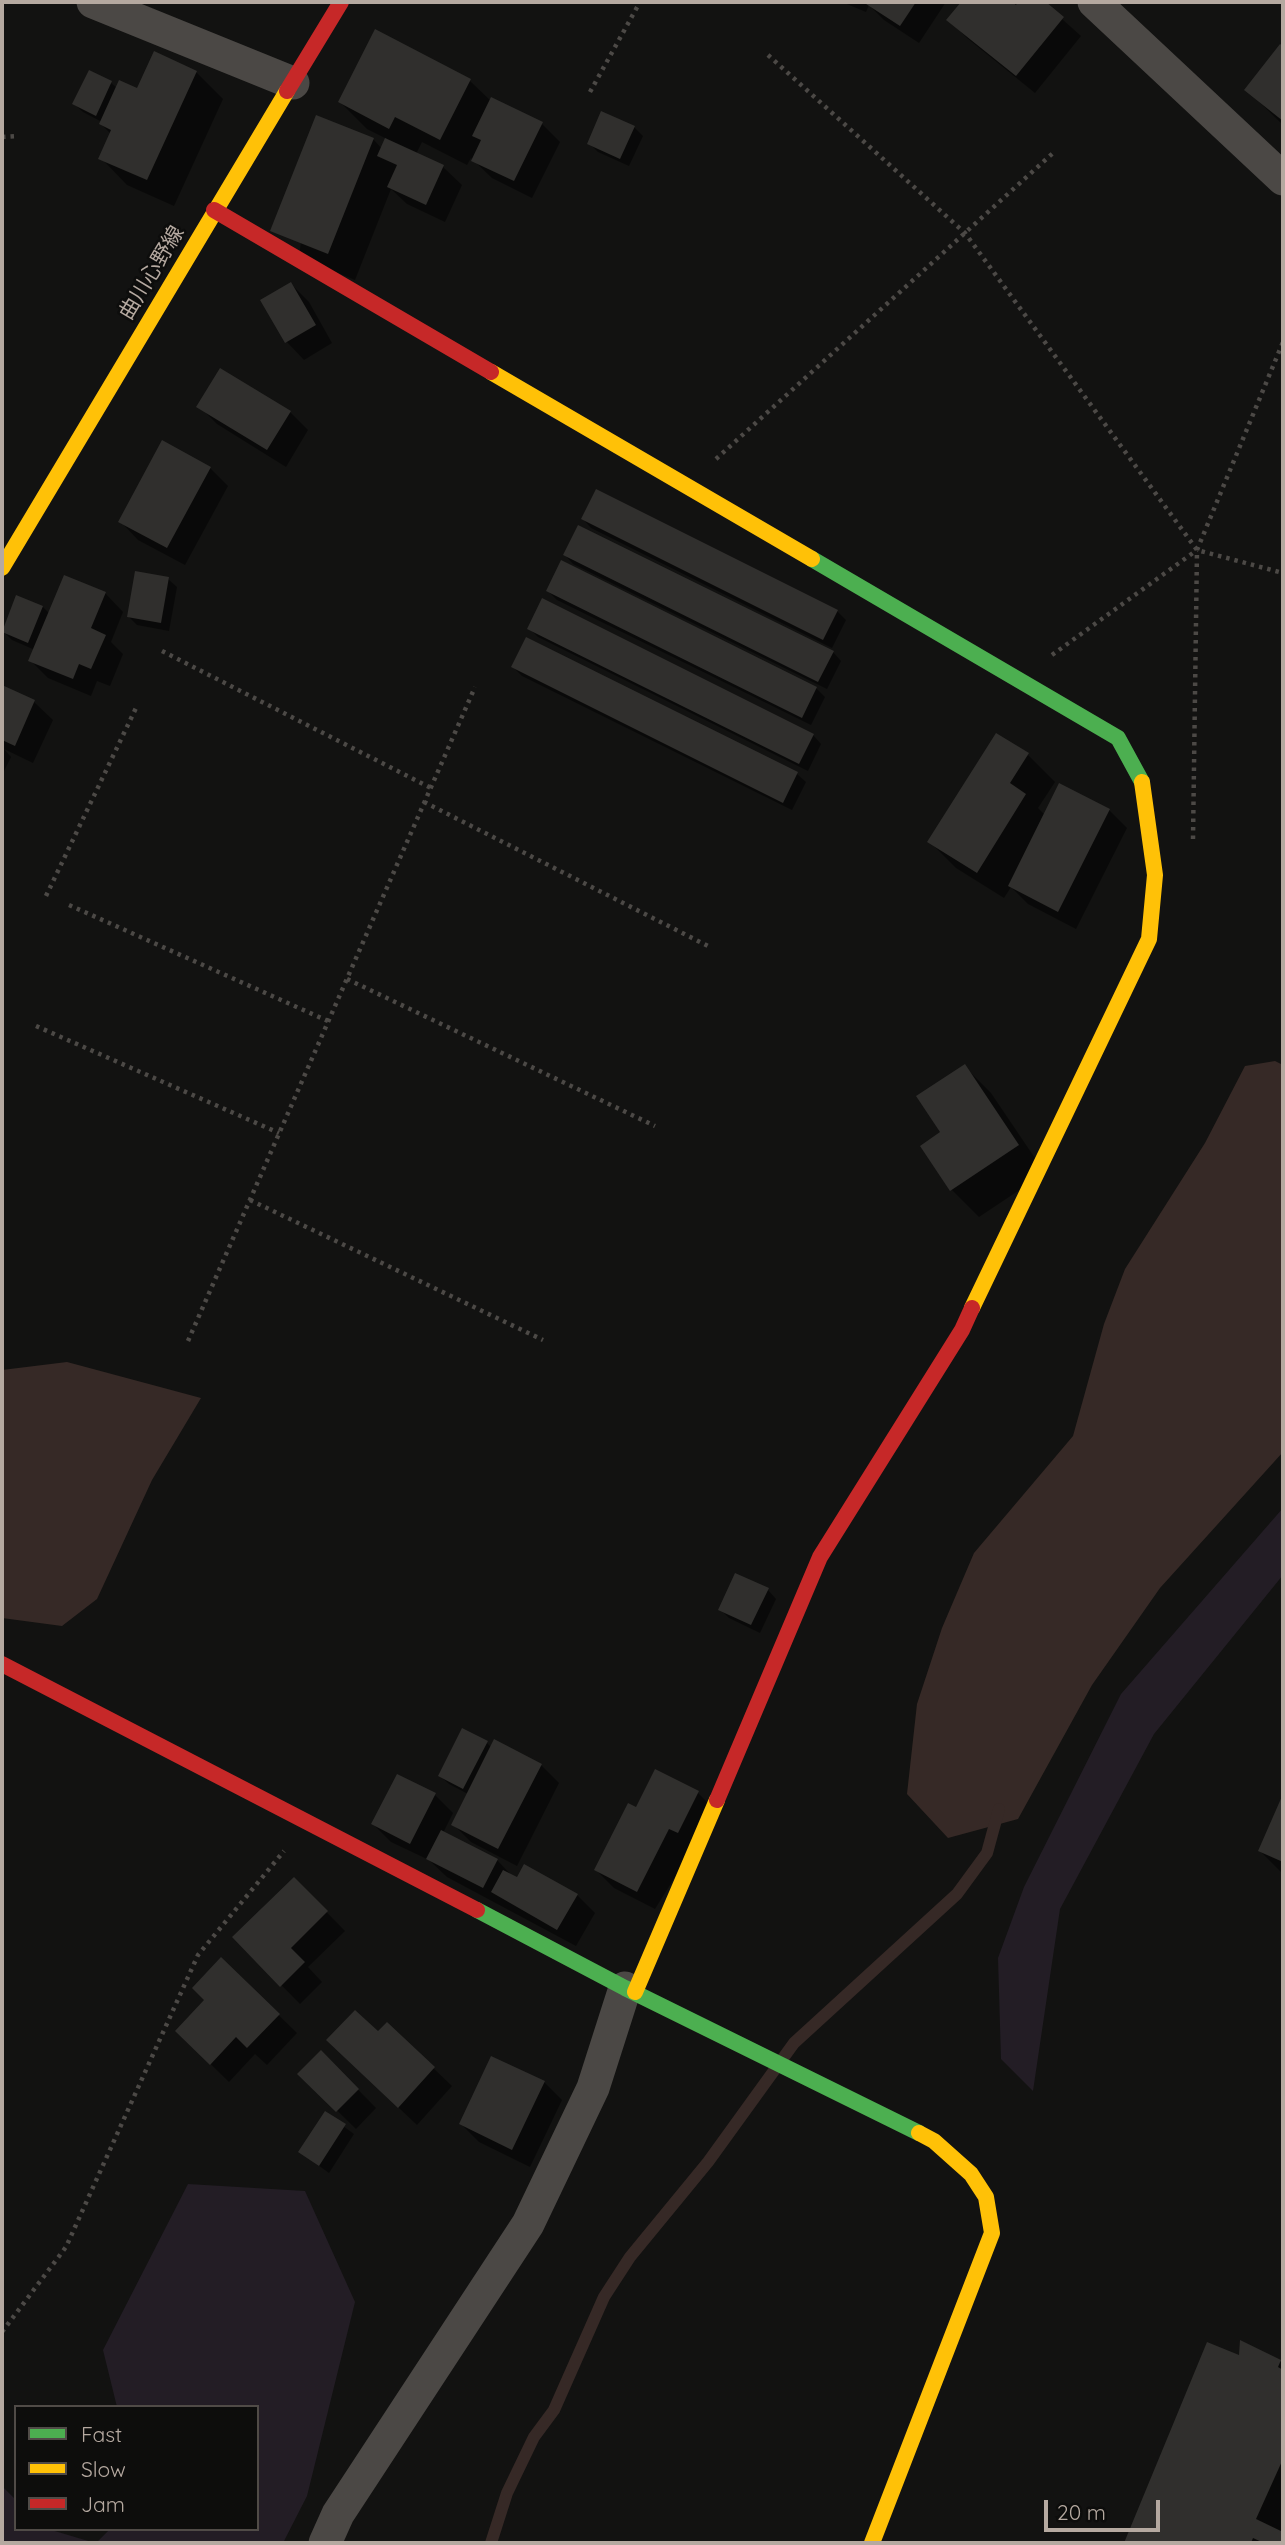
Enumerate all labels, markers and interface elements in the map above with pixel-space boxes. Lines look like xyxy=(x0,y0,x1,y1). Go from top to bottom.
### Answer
street label: 曲川心野線 xyxy=(114,222,190,324)
legend xyxy=(14,2405,259,2531)
text: Fast xyxy=(81,2421,122,2447)
text: Slow xyxy=(81,2456,126,2482)
scale bar xyxy=(1047,2486,1162,2530)
text: Jam xyxy=(81,2491,125,2517)
text: 20 m xyxy=(1057,2499,1106,2525)

